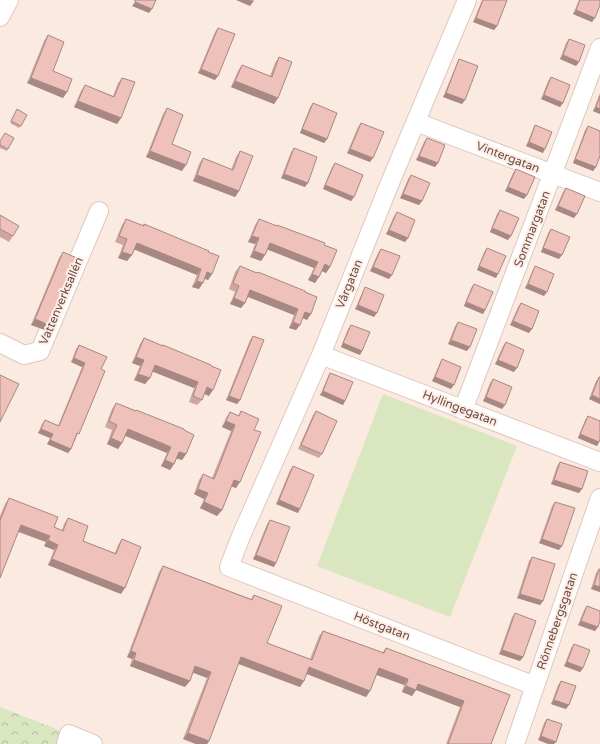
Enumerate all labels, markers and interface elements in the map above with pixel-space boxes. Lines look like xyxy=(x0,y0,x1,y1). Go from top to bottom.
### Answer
street label: Vintergatan xyxy=(474,138,542,176)
street label: Sommargatan xyxy=(511,189,553,269)
street label: Vattenverksallén xyxy=(36,255,86,347)
street label: Vårgatan xyxy=(333,257,365,311)
street label: Hyllingegatan xyxy=(421,387,499,429)
street label: Rönnebergsgatan xyxy=(534,570,580,672)
street label: Höstgatan xyxy=(352,609,412,643)

